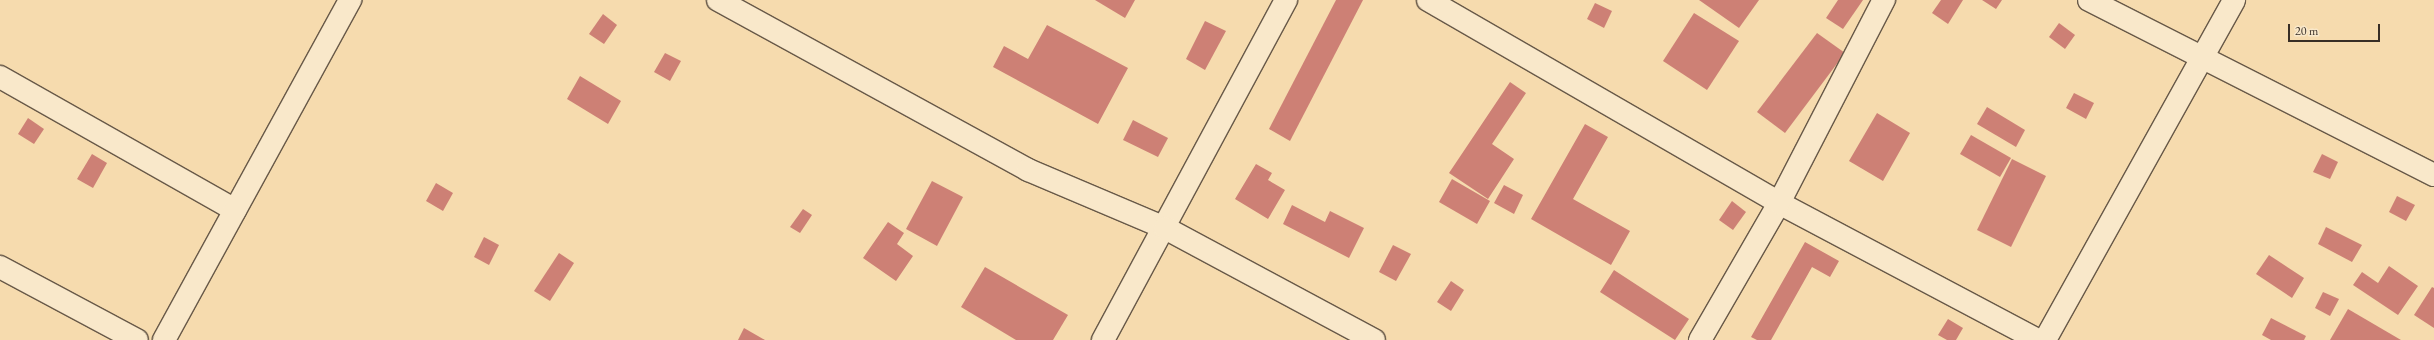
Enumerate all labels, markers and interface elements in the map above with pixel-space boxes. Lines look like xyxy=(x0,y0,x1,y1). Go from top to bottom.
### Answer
scale bar xyxy=(2290,16,2382,42)
text: 20 m xyxy=(2295,23,2318,39)

